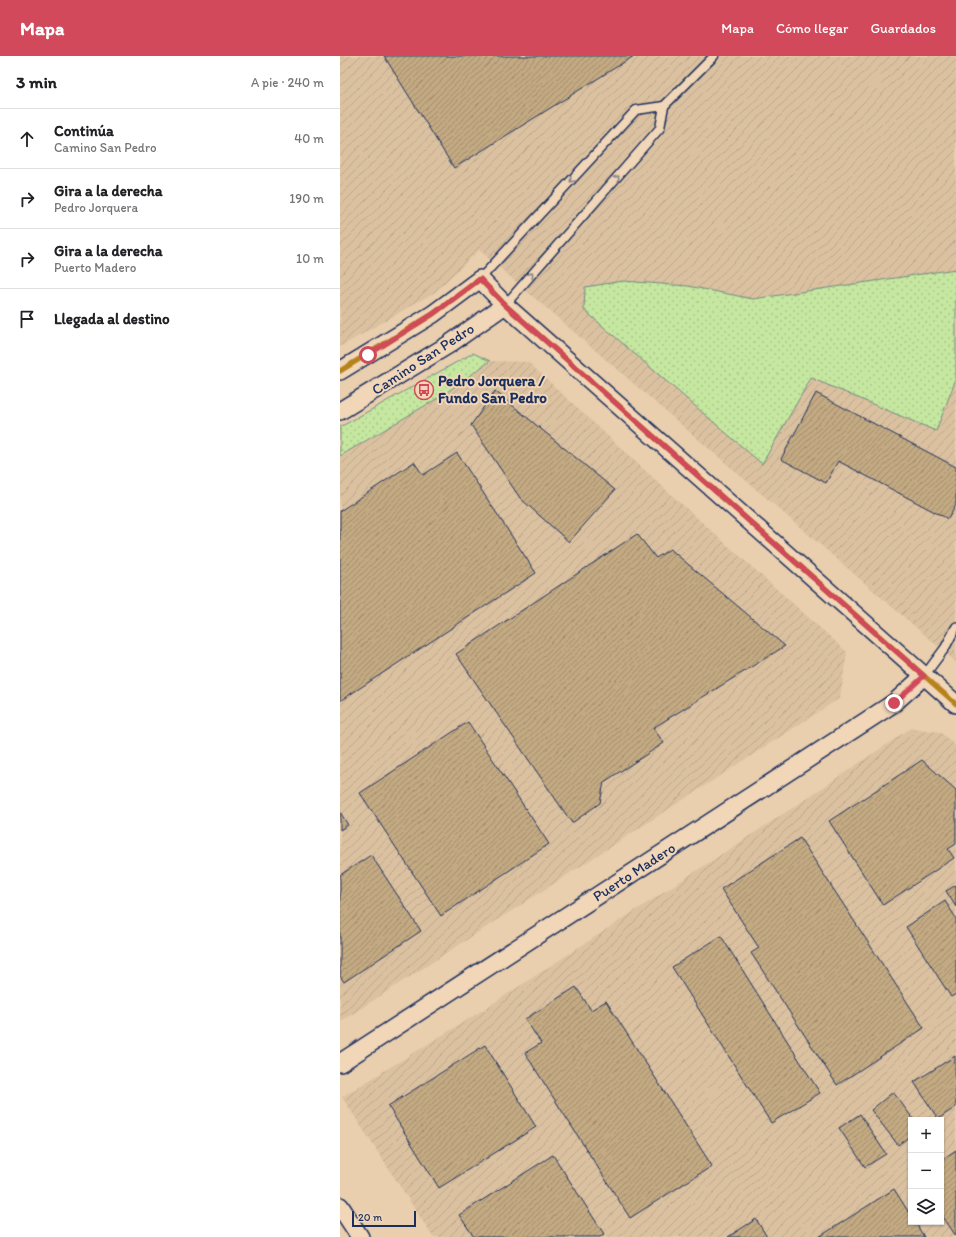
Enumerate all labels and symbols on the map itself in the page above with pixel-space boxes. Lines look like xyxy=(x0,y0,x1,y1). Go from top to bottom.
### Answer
one-way arrow xyxy=(569,175,576,183)
one-way arrow xyxy=(612,175,619,183)
one-way arrow xyxy=(526,273,533,280)
street label: Camino San Pedro xyxy=(368,319,478,399)
route start xyxy=(359,346,377,364)
place label: Pedro Jorquera / Fundo San Pedro xyxy=(438,372,547,407)
bus stop icon: Pedro Jorquera / Fundo San Pedro xyxy=(413,379,435,401)
route end xyxy=(885,694,903,712)
street label: Puerto Madero xyxy=(589,839,679,905)
scale bar xyxy=(352,1209,416,1228)

